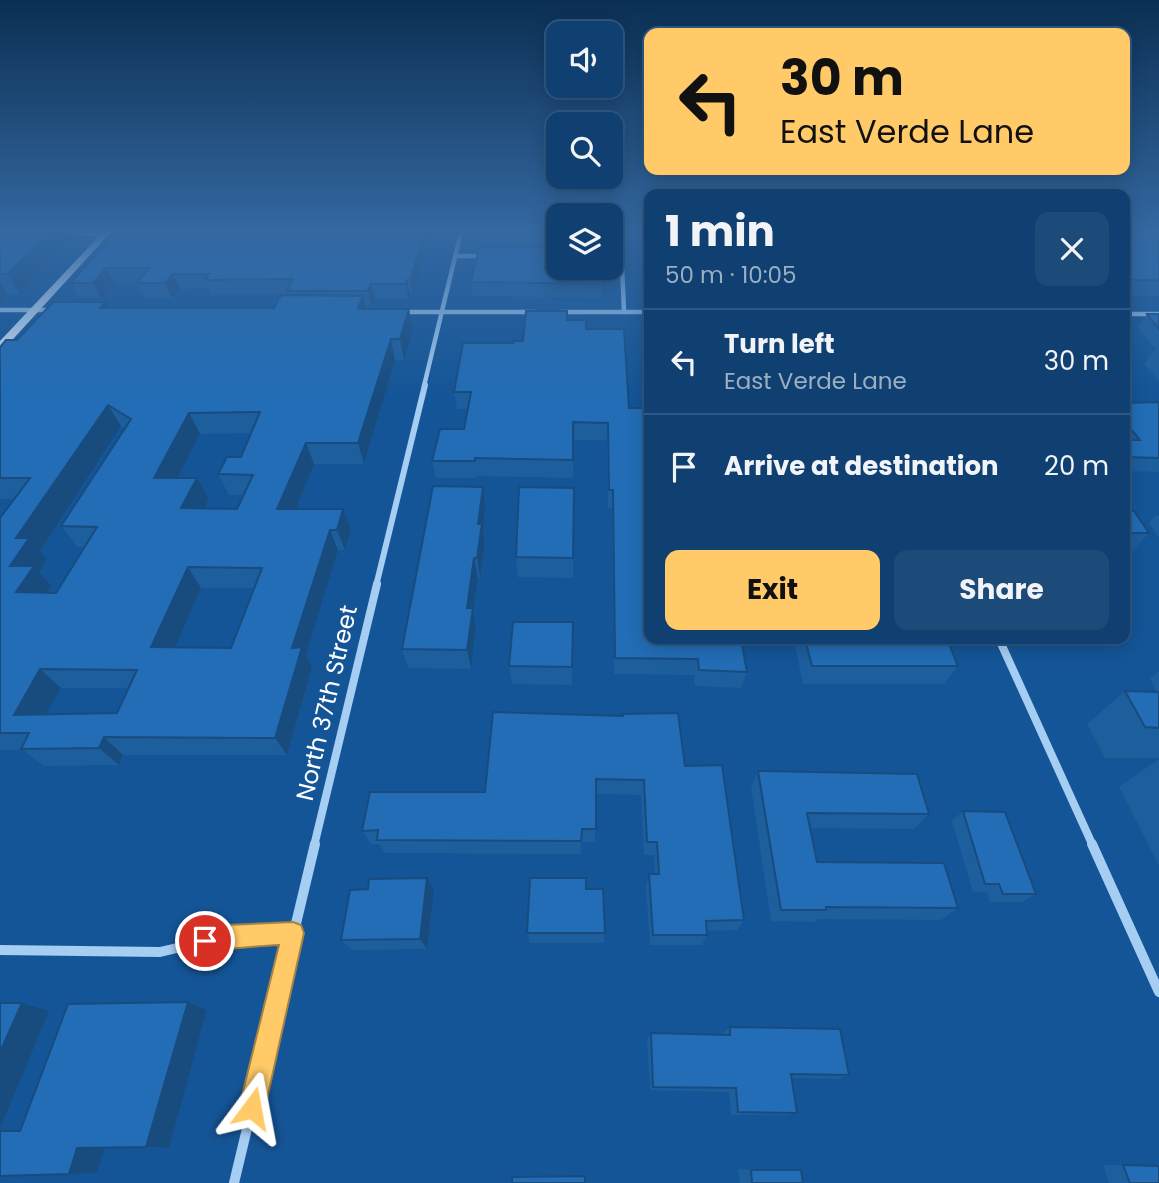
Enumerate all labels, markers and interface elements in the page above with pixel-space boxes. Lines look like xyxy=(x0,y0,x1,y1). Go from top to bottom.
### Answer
map controls xyxy=(546,21,623,280)
button: sound xyxy=(546,21,623,98)
text: 30 m xyxy=(780,44,904,112)
icon: left xyxy=(665,56,756,147)
text: East Verde Lane xyxy=(780,109,1034,154)
button: search xyxy=(546,112,623,189)
text: 1 min xyxy=(665,202,775,261)
button: layers xyxy=(546,203,623,280)
button: close xyxy=(1035,212,1109,286)
text: 50 m · 10:05 xyxy=(665,259,796,291)
text: Turn left xyxy=(724,326,835,362)
icon: left xyxy=(665,343,703,381)
text: 30 m xyxy=(1044,343,1109,379)
text: East Verde Lane xyxy=(724,365,907,397)
icon: arrive xyxy=(665,448,703,486)
text: Arrive at destination xyxy=(724,448,999,484)
text: 20 m xyxy=(1044,448,1109,484)
button: Exit xyxy=(665,550,880,630)
button: Share xyxy=(894,550,1109,630)
street label: North 37th Street xyxy=(288,602,365,804)
pin xyxy=(175,911,235,971)
icon: arrive xyxy=(186,922,224,960)
position arrow xyxy=(215,1071,289,1145)

